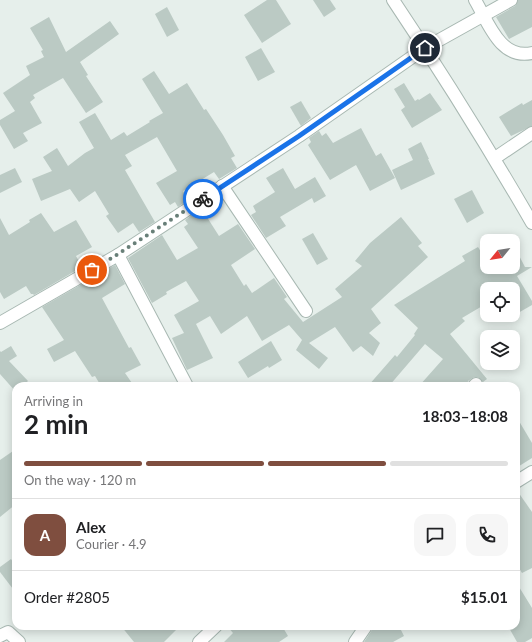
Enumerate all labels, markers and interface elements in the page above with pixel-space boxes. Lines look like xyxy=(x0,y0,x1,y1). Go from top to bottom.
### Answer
pin xyxy=(408,31,442,65)
icon: home xyxy=(414,37,436,59)
courier xyxy=(183,179,223,219)
icon: bike xyxy=(192,188,214,210)
north arrow xyxy=(480,234,520,274)
map controls xyxy=(480,234,520,370)
pin xyxy=(75,253,109,287)
icon: bag xyxy=(81,259,103,281)
button: locate xyxy=(480,282,520,322)
button: layers xyxy=(480,330,520,370)
text: Arriving in xyxy=(24,393,83,409)
text: 18:03–18:08 xyxy=(422,407,508,425)
text: 2 min xyxy=(24,408,88,440)
text: On the way · 120 m xyxy=(24,472,136,488)
button: chat xyxy=(414,514,456,556)
button: phone xyxy=(466,514,508,556)
text: Alex xyxy=(76,518,106,536)
text: A xyxy=(40,526,50,544)
text: Courier · 4.9 xyxy=(76,536,147,552)
text: Order #2805 xyxy=(24,588,110,606)
text: $15.01 xyxy=(461,588,508,606)

